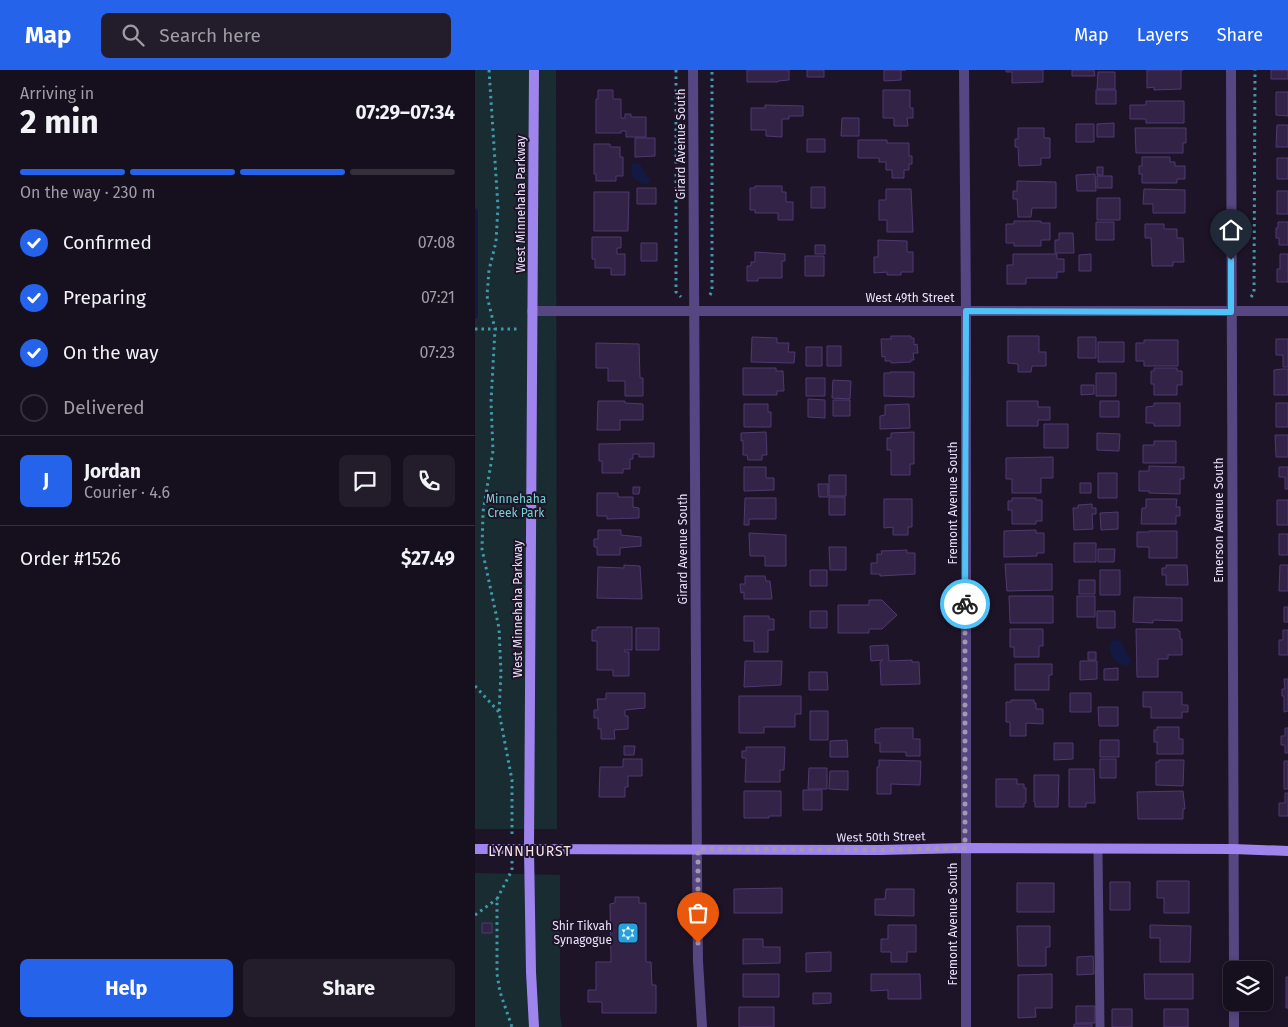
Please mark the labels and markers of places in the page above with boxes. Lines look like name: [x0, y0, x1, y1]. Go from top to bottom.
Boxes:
pin: [1210, 209, 1252, 260]
pin: [677, 892, 719, 943]
place label: Shir Tikvah Synagogue: [552, 919, 612, 947]
synagogue icon: Shir Tikvah Synagogue: [616, 921, 640, 945]

